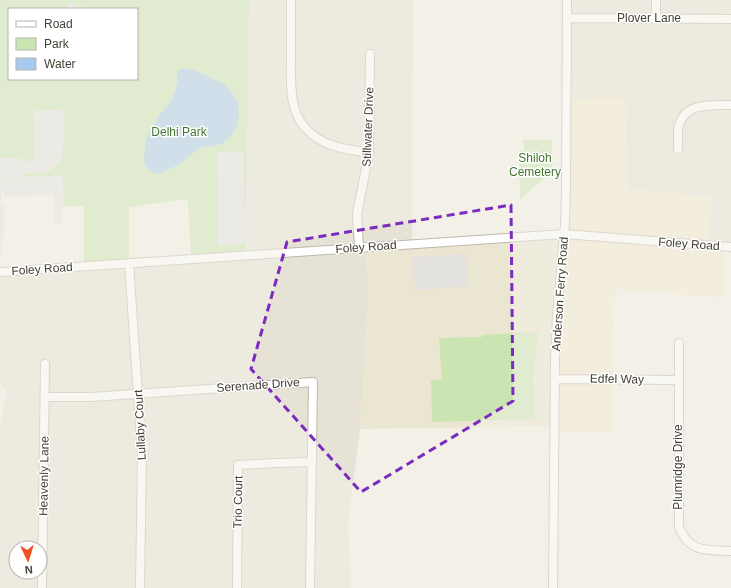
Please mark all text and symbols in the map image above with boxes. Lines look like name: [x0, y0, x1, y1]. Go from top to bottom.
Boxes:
legend: [8, 8, 138, 80]
street label: Plover Lane: [617, 11, 681, 25]
text: Road: [44, 17, 73, 31]
text: Park: [44, 37, 70, 51]
text: Water: [44, 57, 76, 71]
street label: Stillwater Drive: [360, 86, 376, 167]
park label: Delhi Park: [151, 125, 208, 139]
park label: Shiloh Cemetery: [509, 151, 561, 179]
street label: Foley Road: [658, 235, 720, 253]
street label: Anderson Ferry Road: [549, 236, 571, 352]
street label: Foley Road: [335, 238, 397, 256]
street label: Foley Road: [11, 260, 73, 278]
street label: Edfel Way: [590, 372, 644, 386]
street label: Serenade Drive: [216, 375, 300, 395]
street label: Lullaby Court: [131, 389, 149, 461]
street label: Plumridge Drive: [671, 424, 685, 510]
street label: Heavenly Lane: [36, 436, 52, 516]
street label: Trio Court: [231, 475, 245, 529]
north arrow: [8, 540, 48, 580]
text: N: [24, 564, 33, 576]

